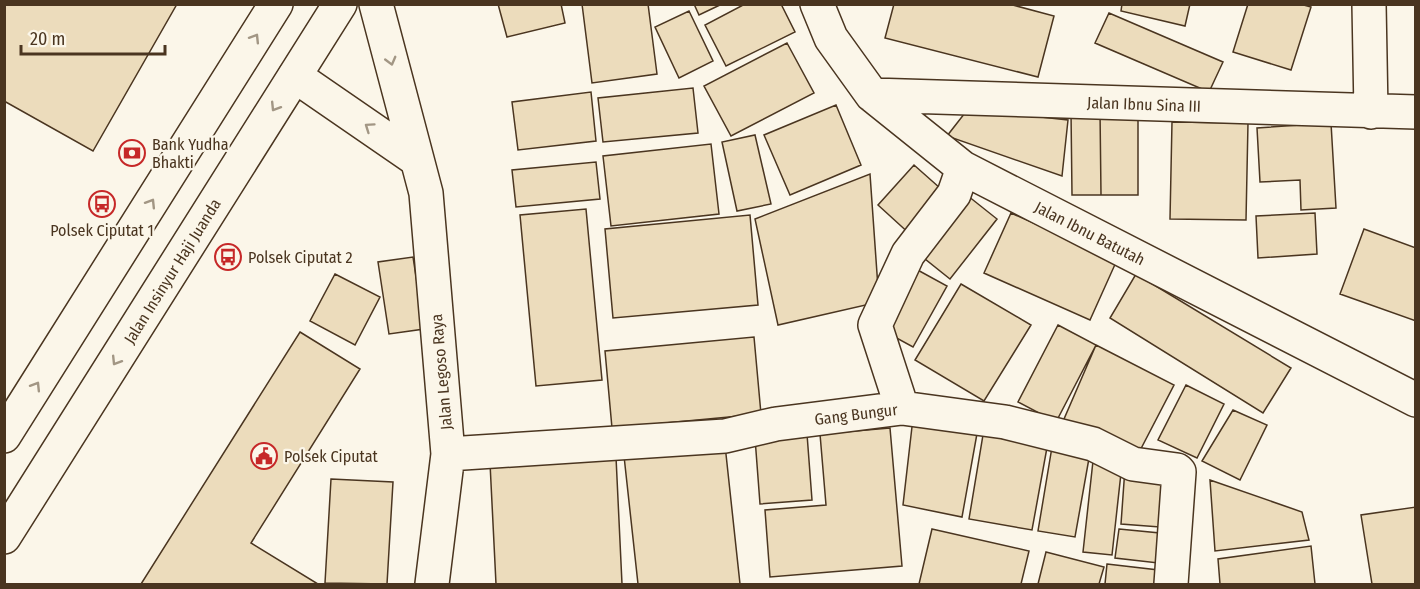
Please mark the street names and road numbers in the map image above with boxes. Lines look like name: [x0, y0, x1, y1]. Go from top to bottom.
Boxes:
street label: Jalan Ibnu Sina III: [1087, 93, 1201, 116]
street label: Jalan Insinyur Haji Juanda: [120, 195, 225, 347]
street label: Jalan Ibnu Batutah: [1032, 197, 1148, 269]
street label: Jalan Legoso Raya: [427, 313, 456, 431]
street label: Gang Bungur: [813, 400, 899, 429]

